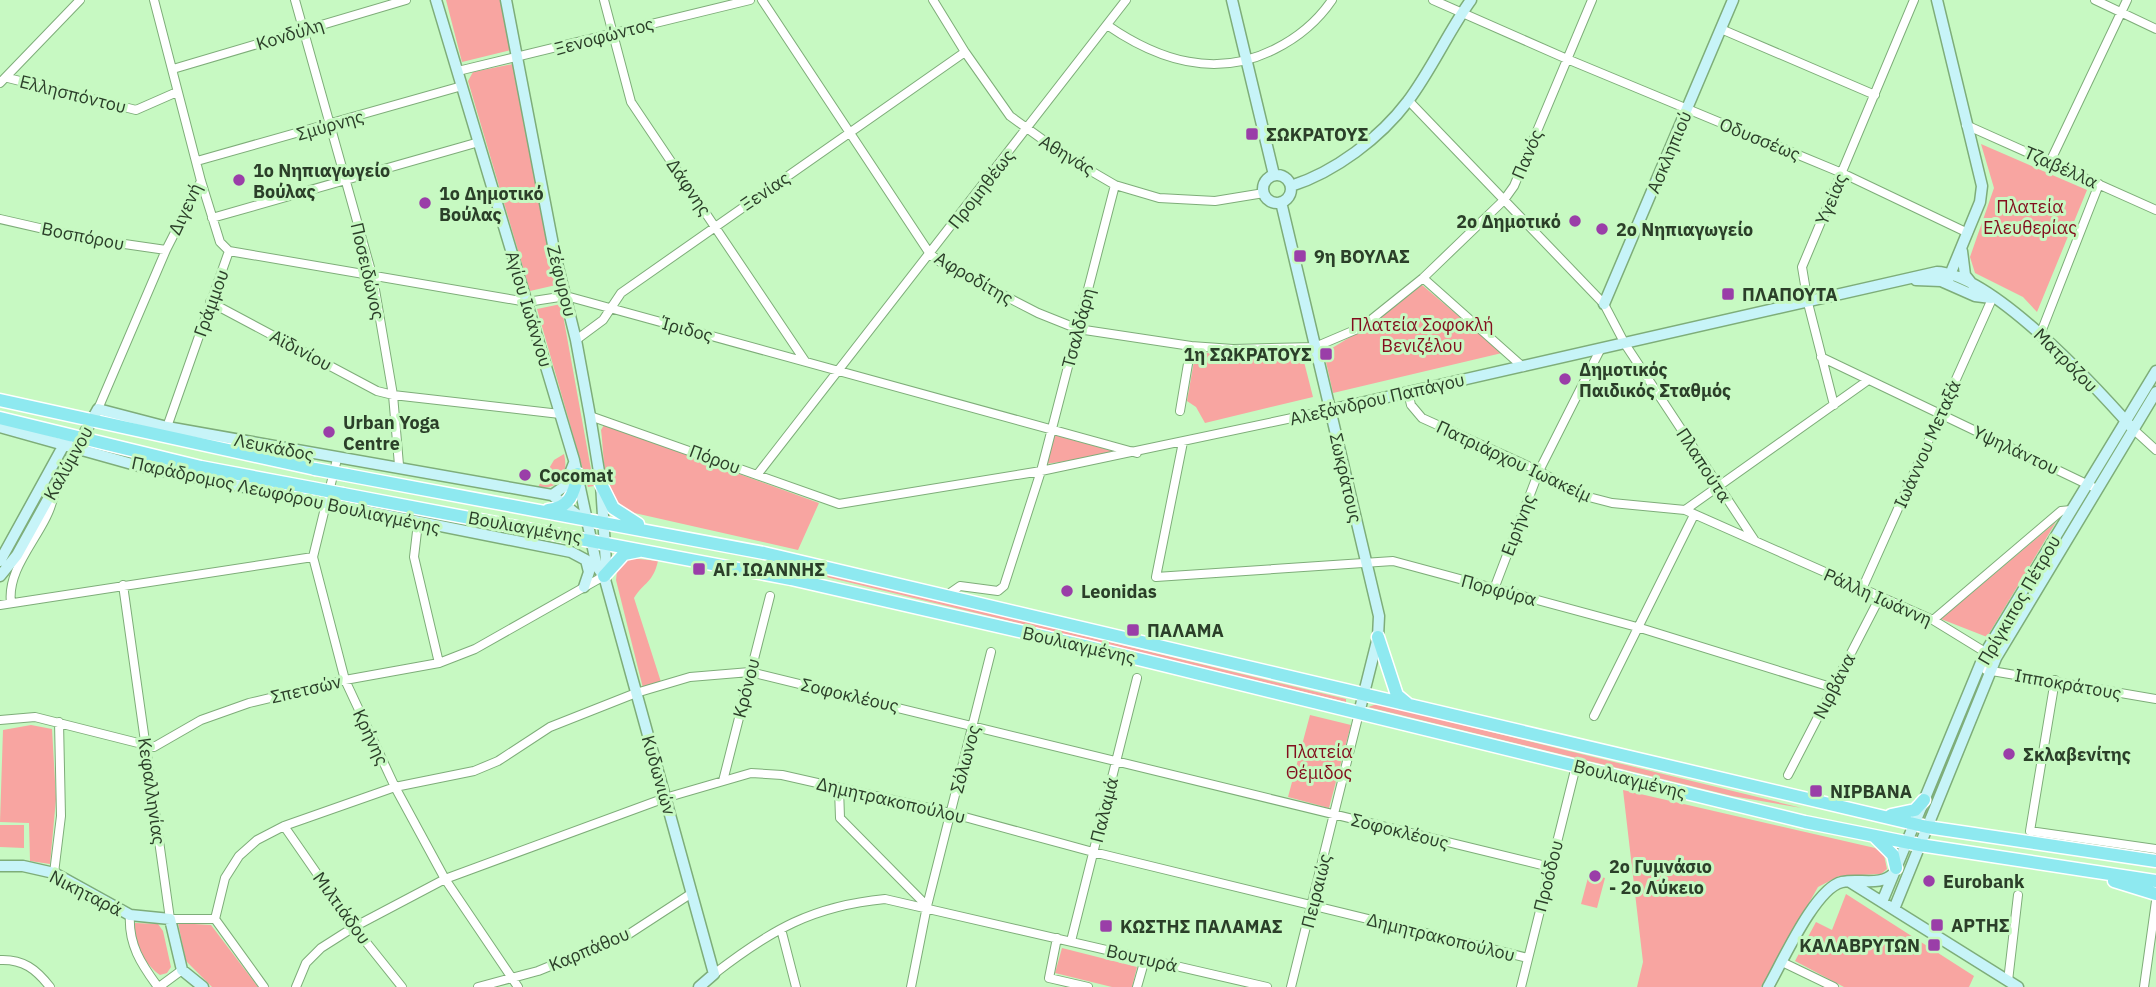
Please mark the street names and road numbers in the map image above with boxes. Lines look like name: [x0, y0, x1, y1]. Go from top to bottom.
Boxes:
street label: Ξενοφώντος: [552, 12, 656, 60]
street label: Κονδύλη: [253, 13, 327, 55]
street label: Ελλησπόντου: [17, 70, 129, 118]
street label: Σμύρνης: [294, 104, 367, 146]
street label: Ασκληπιού: [1641, 107, 1697, 197]
street label: Οδυσσέως: [1716, 112, 1804, 166]
street label: Πανός: [1506, 125, 1548, 182]
street label: Αθηνάς: [1035, 130, 1099, 181]
street label: Τζαβέλλα: [2021, 141, 2101, 193]
street label: Προμηθέως: [943, 144, 1019, 233]
street label: Δάφνης: [662, 154, 717, 220]
street label: Ξενίας: [736, 166, 794, 216]
street label: Υγείας: [1810, 169, 1852, 228]
street label: Διγενή: [163, 179, 207, 239]
street label: Βοσπόρου: [40, 217, 126, 255]
street label: Ποσειδώνος: [346, 220, 390, 322]
street label: Ζέφυρου: [542, 243, 582, 319]
street label: Αφροδίτης: [931, 246, 1018, 310]
street label: Αγίου Ιωάννου: [500, 248, 558, 370]
street label: Γράμμου: [188, 266, 234, 340]
street label: Τσαλδάρη: [1056, 285, 1100, 371]
street label: Ίριδος: [658, 311, 716, 347]
street label: Ματρόζου: [2029, 323, 2103, 397]
street label: Αϊδινίου: [266, 324, 336, 376]
street label: Αλεξάνδρου Παπάγου: [1287, 368, 1467, 430]
street label: Ιωάννου Μεταξά: [1888, 376, 1966, 512]
street label: Πατριάρχου Ιωακείμ: [1433, 415, 1595, 507]
street label: Υψηλάντου: [1969, 420, 2063, 480]
street label: Καλύμνου: [38, 422, 98, 504]
street label: Πλαπούτα: [1671, 423, 1737, 507]
street label: Λευκάδος: [232, 428, 316, 466]
street label: Σωκράτους: [1325, 431, 1368, 525]
street label: Πόρου: [686, 439, 744, 479]
street label: Παράδρομος Λεωφόρου Βουλιαγμένης: [129, 451, 443, 539]
street label: Ειρήνης: [1496, 491, 1540, 559]
street label: Βουλιαγμένης: [466, 506, 584, 548]
street label: Πρίγκιπος Πέτρου: [1973, 531, 2065, 669]
street label: Ράλλη Ιωάννη: [1820, 563, 1936, 631]
street label: Πορφύρα: [1459, 569, 1539, 611]
street label: Βουλιαγμένης: [1020, 621, 1138, 669]
street label: Νιρβάνα: [1808, 649, 1860, 723]
street label: Κρόνου: [728, 656, 764, 720]
street label: Ιπποκράτους: [2013, 663, 2123, 705]
street label: Σπετσών: [269, 670, 343, 708]
street label: Σοφοκλέους: [799, 673, 901, 717]
street label: Κρήνης: [348, 705, 394, 769]
street label: Σόλωνος: [945, 722, 985, 796]
street label: Κυδωνιών: [637, 733, 681, 817]
street label: Κεφαλληνίας: [133, 736, 171, 846]
street label: Βουλιαγμένης: [1571, 754, 1689, 804]
street label: Δημητρακοπούλου: [814, 772, 968, 828]
street label: Παλαμά: [1085, 775, 1123, 845]
street label: Σοφοκλέους: [1349, 808, 1451, 854]
street label: Προόδου: [1528, 838, 1568, 914]
street label: Πειραιώς: [1296, 851, 1336, 931]
street label: Νικηταρά: [46, 865, 126, 921]
street label: Μιλτιάδου: [308, 867, 376, 949]
street label: Δημητρακοπούλου: [1364, 907, 1518, 967]
street label: Καρπάθου: [545, 922, 633, 976]
street label: Βουτυρά: [1104, 939, 1180, 977]

